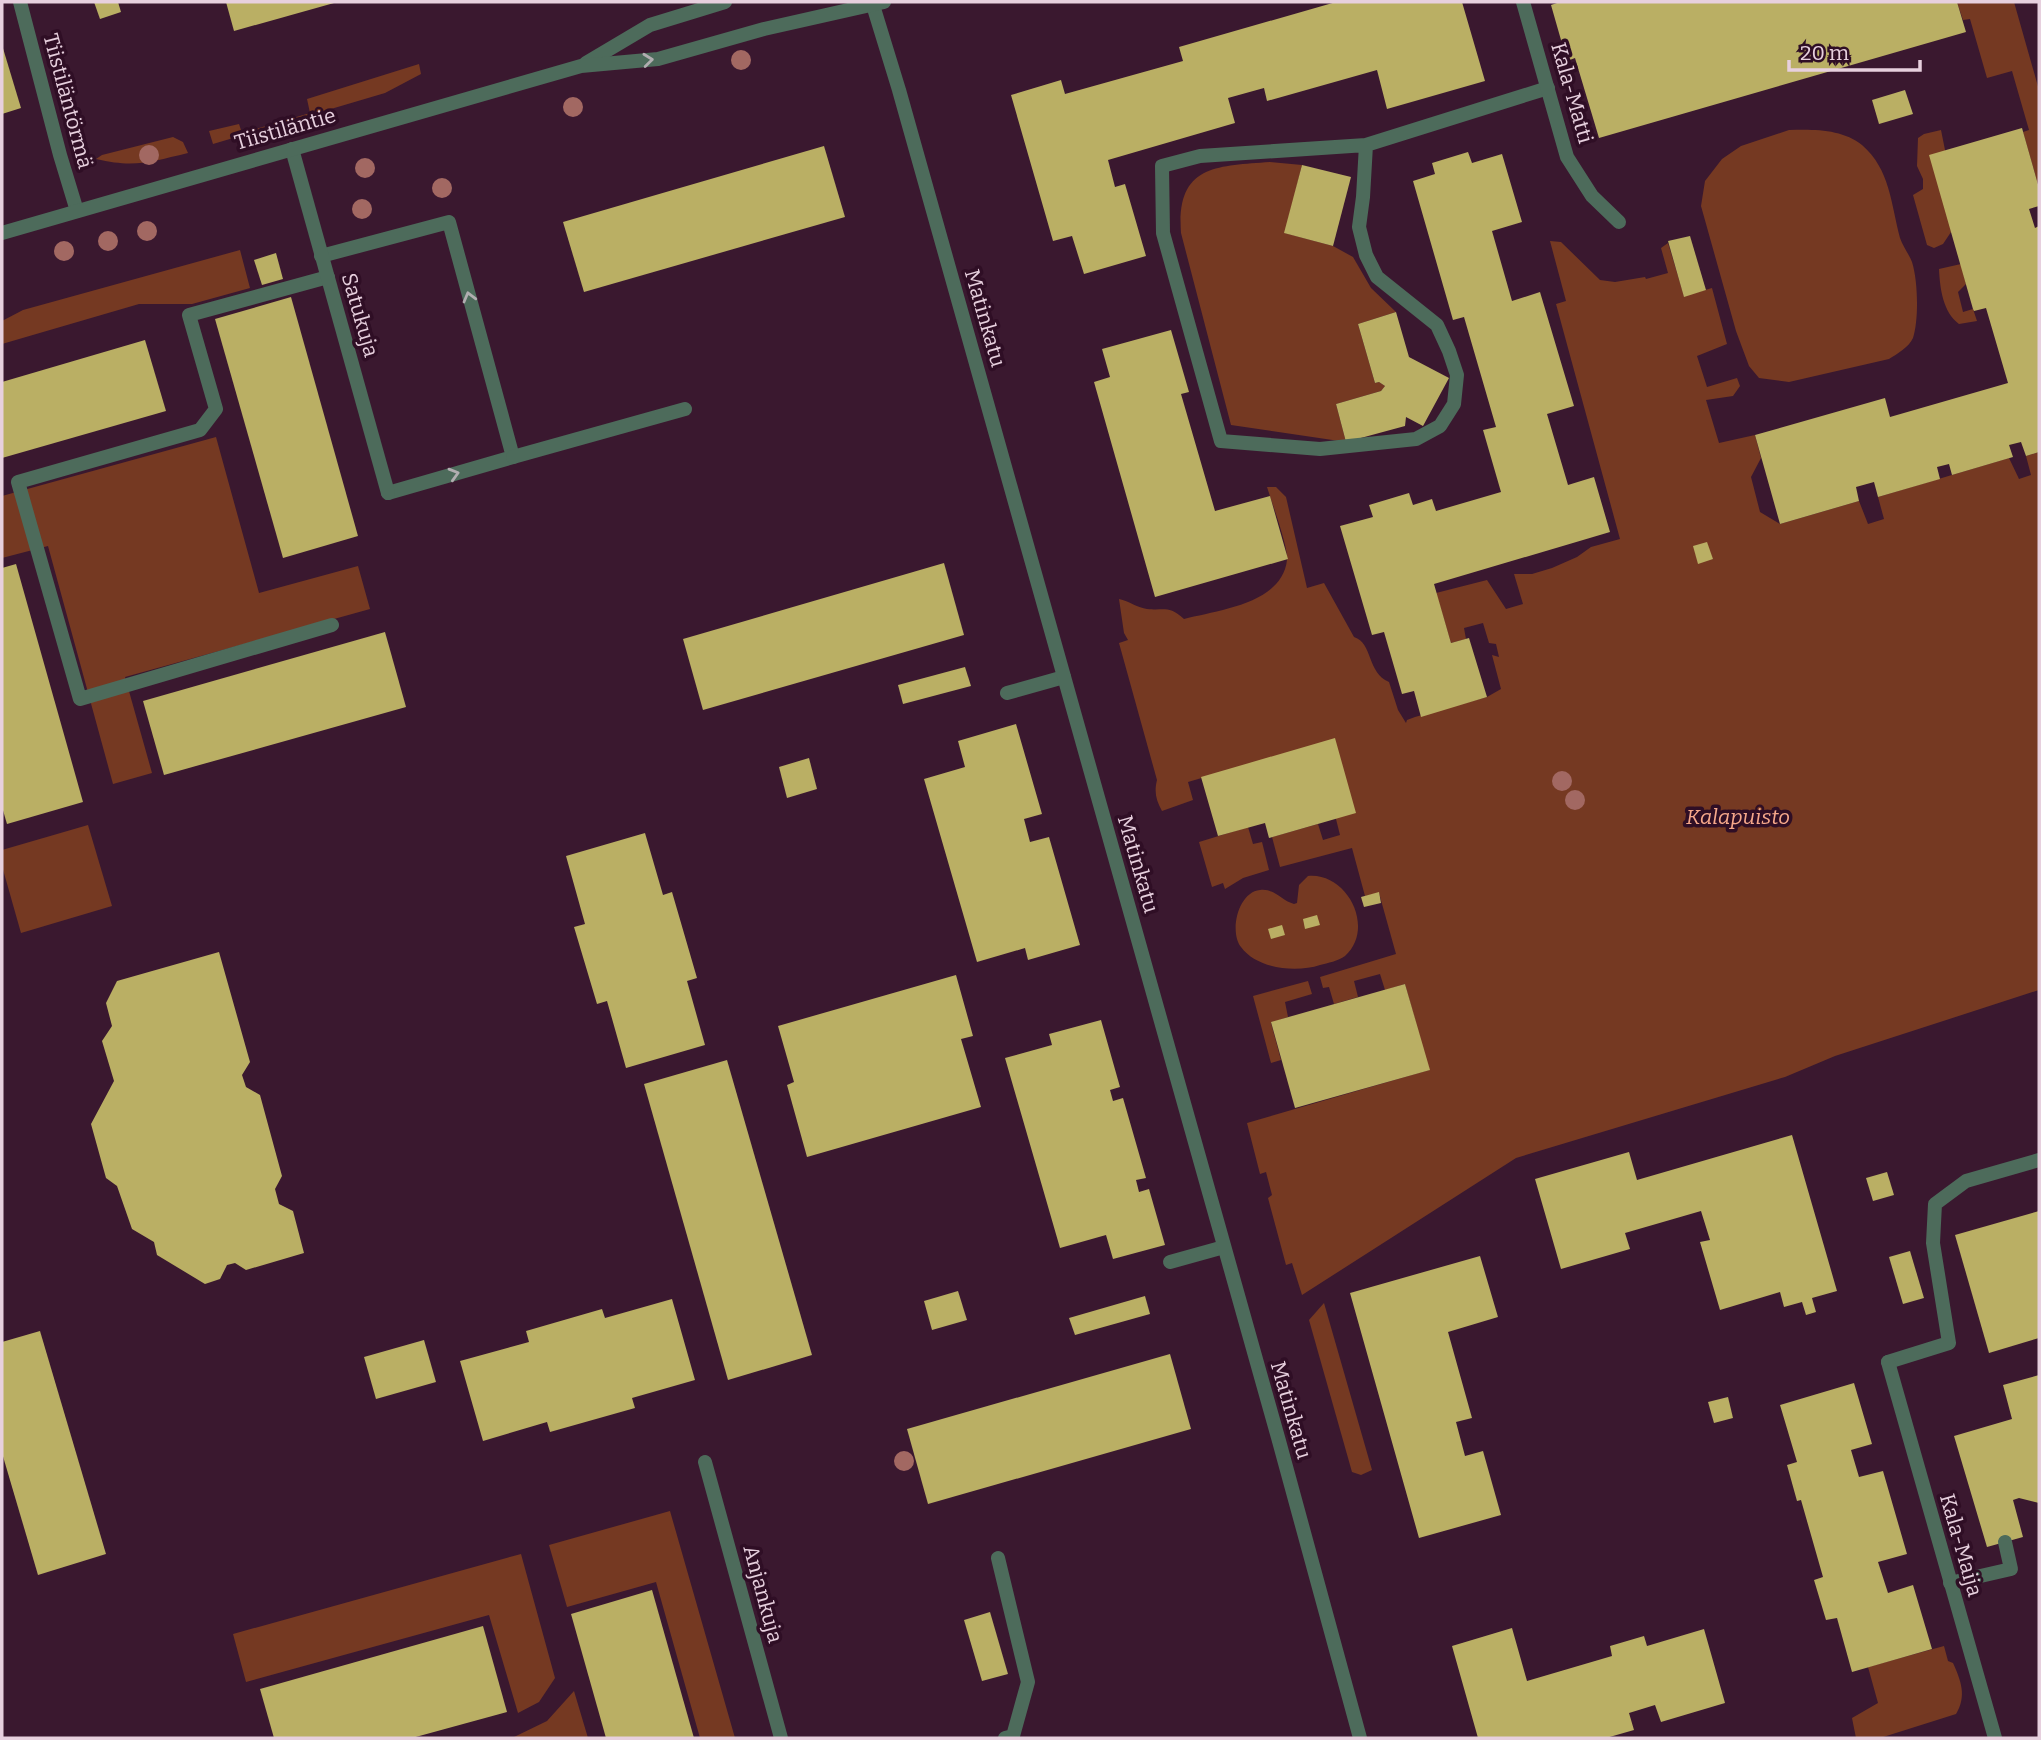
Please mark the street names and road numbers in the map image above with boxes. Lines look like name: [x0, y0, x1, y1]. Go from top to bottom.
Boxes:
street label: Tiistiläntörmä: [37, 31, 99, 172]
street label: Kala-Matti: [1545, 40, 1599, 146]
street label: Tiistiläntie: [231, 102, 339, 156]
street label: Matinkatu: [959, 266, 1011, 370]
street label: Satukuja: [336, 270, 384, 360]
street label: Matinkatu: [1112, 812, 1164, 916]
street label: Matinkatu: [1265, 1358, 1317, 1462]
street label: Kala-Maija: [1934, 1491, 1988, 1600]
street label: Anjankuja: [737, 1542, 789, 1646]

